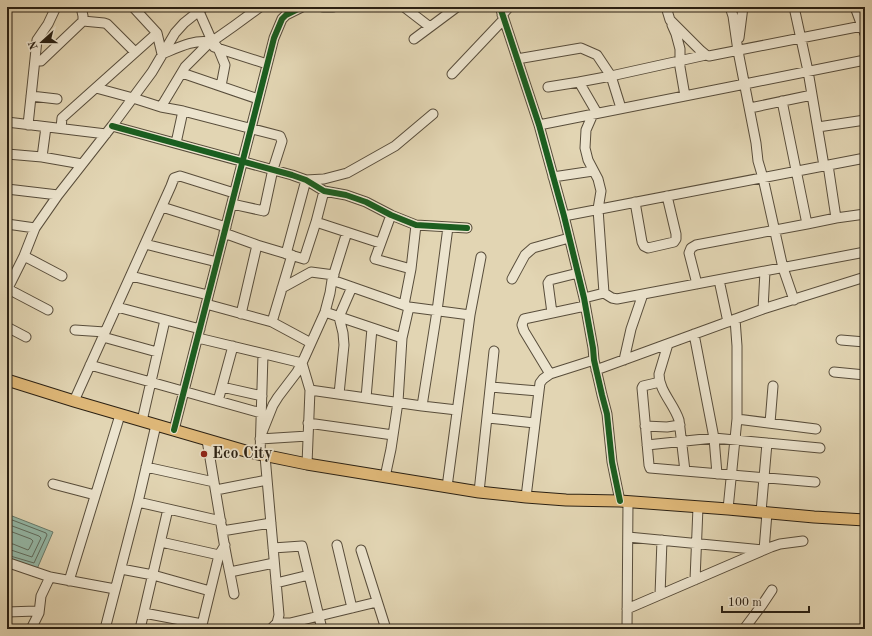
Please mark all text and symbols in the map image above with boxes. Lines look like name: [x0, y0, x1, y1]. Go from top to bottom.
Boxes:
north arrow: [22, 22, 62, 62]
text: N: [27, 39, 41, 51]
place label: Eco City: [212, 446, 273, 462]
marker: Eco City: [199, 449, 209, 459]
scale bar: [722, 588, 809, 614]
text: 100 m: [728, 597, 762, 609]

